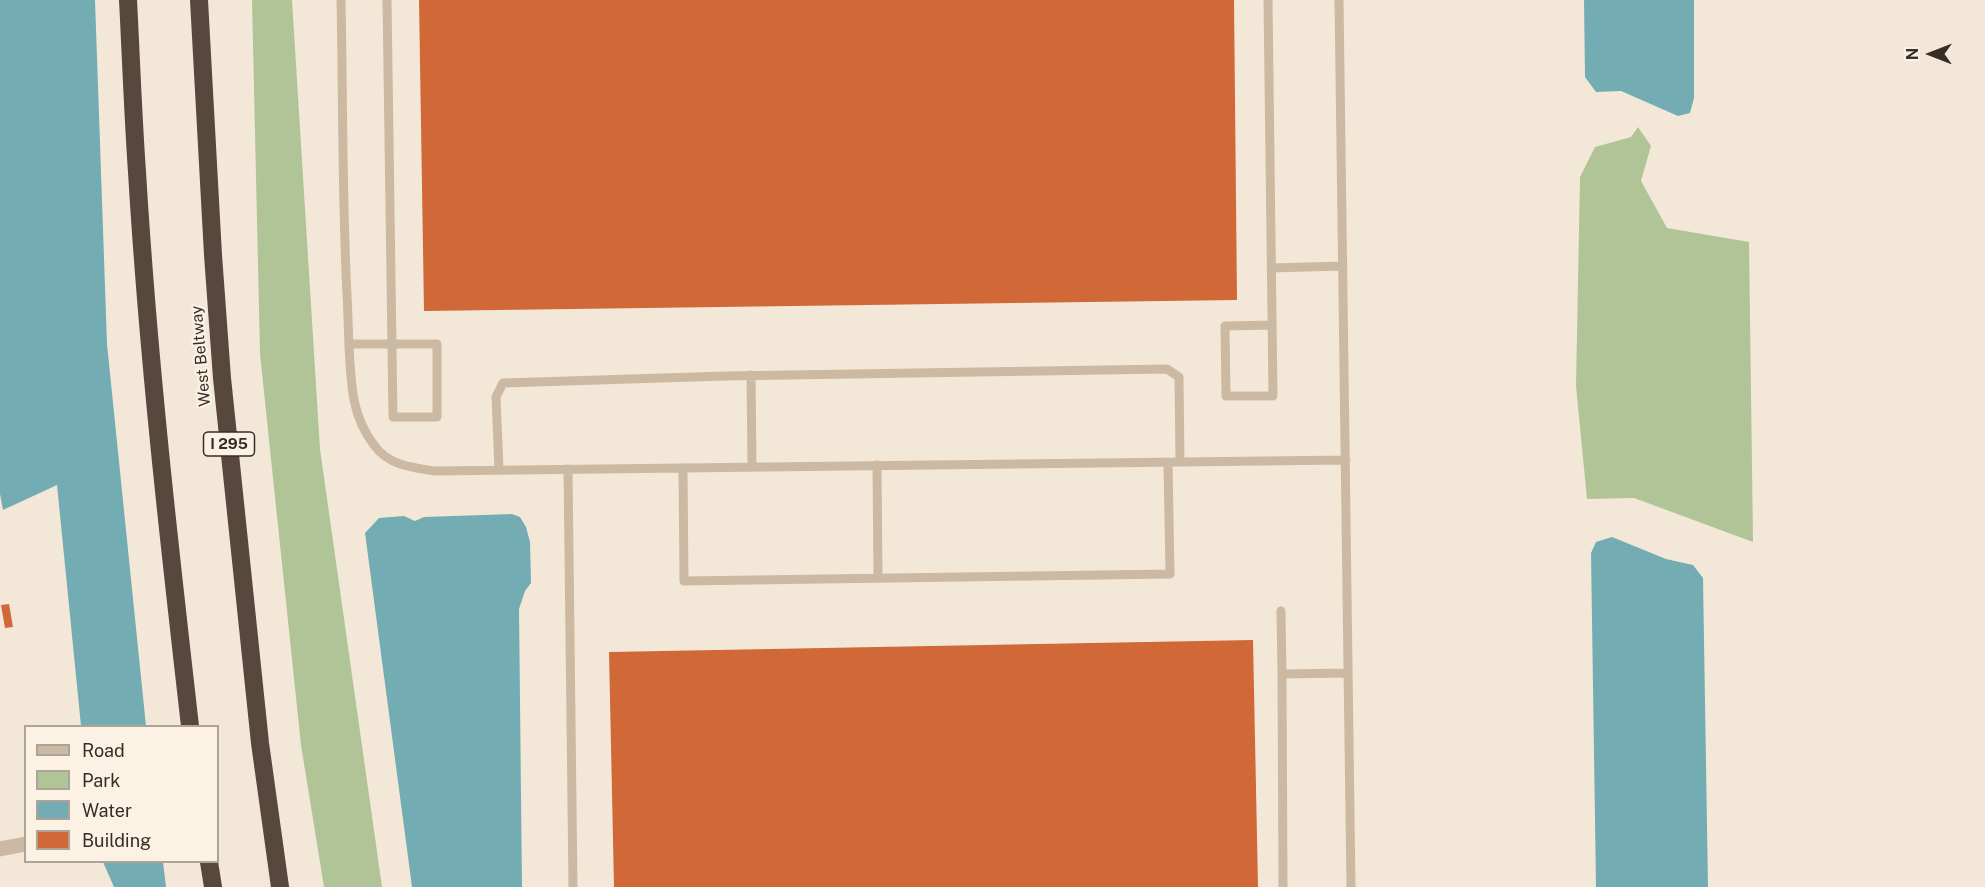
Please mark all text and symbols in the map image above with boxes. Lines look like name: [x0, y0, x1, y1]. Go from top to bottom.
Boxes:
north arrow: [1901, 24, 1961, 84]
text: N: [1903, 48, 1922, 60]
street label: West Beltway: [187, 305, 215, 407]
road number: I 295: [204, 432, 254, 456]
legend: [24, 725, 219, 863]
text: Road: [82, 740, 125, 761]
text: Park: [82, 770, 120, 791]
text: Water: [82, 800, 132, 821]
text: Building: [82, 830, 151, 851]

